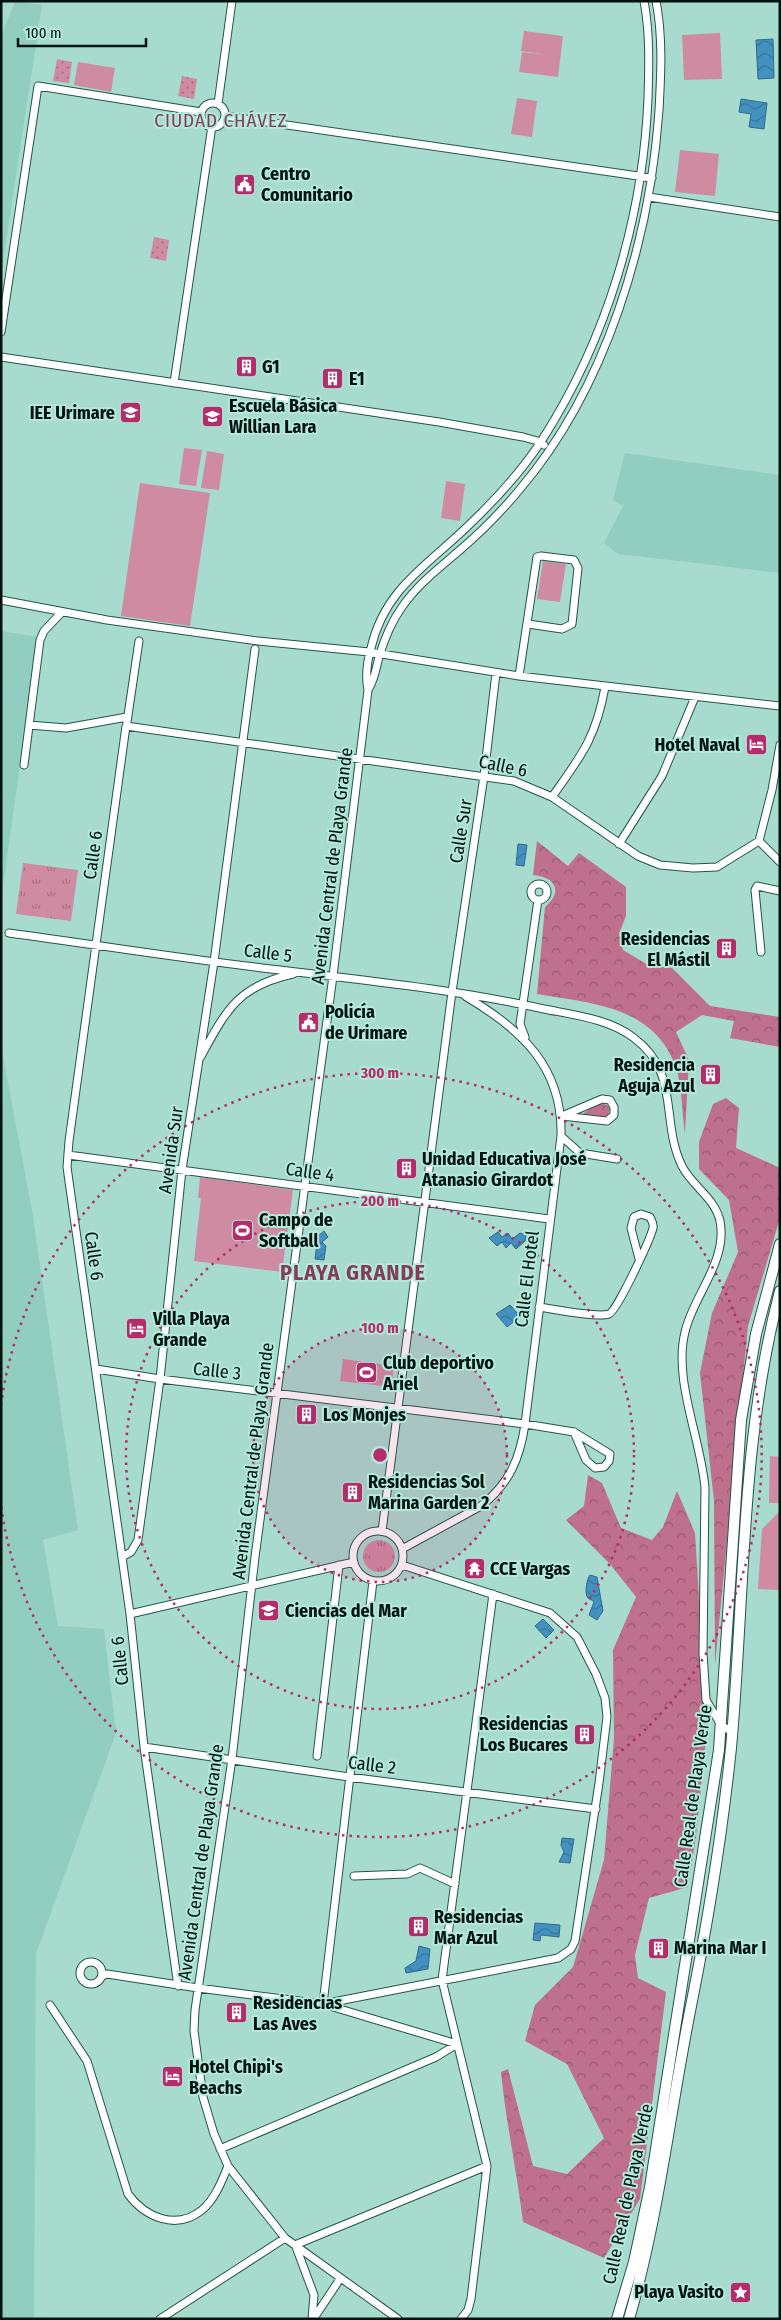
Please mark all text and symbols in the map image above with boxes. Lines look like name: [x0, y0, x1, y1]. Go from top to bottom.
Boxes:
scale bar: [18, 15, 145, 47]
text: 100 m: [25, 24, 62, 42]
district label: CIUDAD CHÁVEZ: [154, 109, 288, 132]
place label: Centro Comunitario: [261, 163, 353, 206]
public building icon: Centro Comunitario: [233, 172, 257, 196]
building icon: G1: [234, 355, 258, 379]
place label: G1: [262, 356, 280, 378]
building icon: E1: [321, 367, 345, 391]
place label: E1: [349, 368, 365, 390]
place label: Escuela Básica Willian Lara: [229, 395, 337, 438]
school or university icon: IEE Urimare: [119, 401, 143, 425]
place label: IEE Urimare: [30, 402, 115, 424]
school or university icon: Escuela Básica Willian Lara: [201, 404, 225, 428]
hotel icon: Hotel Naval: [744, 733, 768, 757]
place label: Hotel Naval: [655, 734, 740, 756]
street label: Avenida Central de Playa Grande: [307, 746, 357, 986]
street label: Calle 6: [477, 750, 529, 782]
street label: Calle Sur: [445, 797, 477, 865]
street label: Calle 6: [79, 829, 107, 881]
place label: Residencias El Mástil: [621, 928, 710, 971]
building icon: Residencias El Mástil: [714, 937, 738, 961]
street label: Calle 5: [243, 939, 293, 967]
place label: Policía de Urimare: [325, 1001, 407, 1044]
public building icon: Policía de Urimare: [297, 1010, 321, 1034]
place label: Residencia Aguja Azul: [614, 1054, 695, 1097]
building icon: Residencia Aguja Azul: [699, 1063, 723, 1087]
text: 300 m: [360, 1064, 399, 1082]
street label: Avenida Sur: [154, 1104, 188, 1195]
place label: Unidad Educativa José Atanasio Girardot: [421, 1148, 587, 1191]
building icon: Unidad Educativa José Atanasio Girardot: [394, 1157, 418, 1181]
street label: Calle 4: [284, 1158, 336, 1186]
text: 200 m: [360, 1192, 399, 1210]
place label: Campo de Softball: [259, 1209, 333, 1252]
sports icon: Campo de Softball: [231, 1218, 255, 1242]
street label: Calle El Hotel: [510, 1229, 544, 1329]
street label: Calle 6: [80, 1230, 108, 1282]
district label: PLAYA GRANDE: [280, 1259, 426, 1286]
place label: Villa Playa Grande: [152, 1308, 230, 1351]
hotel icon: Villa Playa Grande: [125, 1317, 149, 1341]
text: 100 m: [361, 1319, 399, 1337]
street label: Avenida Central de Playa Grande: [228, 1341, 278, 1581]
place label: Club deportivo Ariel: [382, 1352, 494, 1395]
street label: Calle 3: [192, 1358, 242, 1384]
sports icon: Club deportivo Ariel: [355, 1361, 379, 1385]
building icon: Los Monjes: [295, 1403, 319, 1427]
place label: Los Monjes: [323, 1404, 406, 1426]
centre of rings: [371, 1446, 389, 1464]
place label: Residencias Sol Marina Garden 2: [368, 1471, 489, 1514]
building icon: Residencias Sol Marina Garden 2: [340, 1480, 364, 1504]
temple icon: CCE Vargas: [462, 1557, 486, 1581]
place label: CCE Vargas: [490, 1558, 570, 1580]
school or university icon: Ciencias del Mar: [257, 1599, 281, 1623]
place label: Ciencias del Mar: [285, 1600, 407, 1622]
street label: Calle 6: [106, 1635, 134, 1687]
street label: Calle Real de Playa Verde: [669, 1703, 717, 1889]
place label: Residencias Los Bucares: [479, 1713, 568, 1756]
building icon: Residencias Los Bucares: [572, 1722, 596, 1746]
street label: Avenida Central de Playa Grande: [174, 1742, 228, 1982]
street label: Calle 2: [347, 1751, 397, 1779]
place label: Residencias Mar Azul: [434, 1906, 523, 1949]
building icon: Residencias Mar Azul: [406, 1915, 430, 1939]
building icon: Marina Mar I: [646, 1936, 670, 1960]
place label: Marina Mar I: [674, 1937, 766, 1959]
place label: Residencias Las Aves: [253, 1992, 342, 2035]
building icon: Residencias Las Aves: [225, 2001, 249, 2025]
place label: Hotel Chipi's Beachs: [189, 2056, 283, 2099]
hotel icon: Hotel Chipi's Beachs: [161, 2065, 185, 2089]
street label: Calle Real de Playa Verde: [598, 2102, 658, 2286]
place icon: Playa Vasito: [728, 2280, 752, 2304]
place label: Playa Vasito: [634, 2281, 724, 2303]

